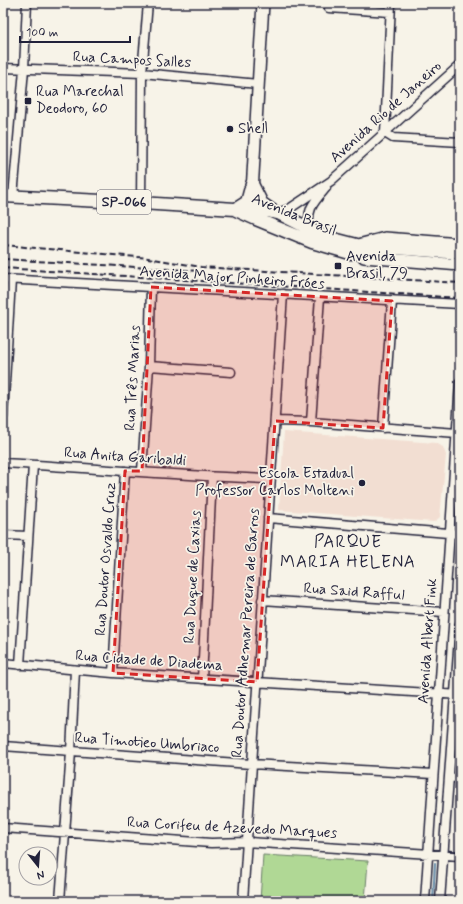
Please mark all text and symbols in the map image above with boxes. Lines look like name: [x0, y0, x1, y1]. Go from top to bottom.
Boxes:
scale bar: [20, 18, 130, 44]
text: 100 m: [26, 25, 58, 41]
street label: Rua Campos Salles: [72, 47, 192, 73]
street label: Avenida Rio de Janeiro: [326, 57, 446, 167]
place label: Rua Marechal Deodoro, 60: [36, 82, 124, 119]
marker: Rua Marechal Deodoro, 60: [23, 96, 33, 106]
place label: Shell: [238, 119, 268, 139]
marker: Shell: [225, 124, 235, 134]
street label: Avenida Brasil: [249, 189, 339, 241]
road number: SP-066: [97, 190, 151, 214]
place label: Avenida Brasil, 79: [346, 247, 408, 284]
marker: Avenida Brasil, 79: [333, 261, 343, 271]
street label: Avenida Major Pinheiro Fróes: [139, 262, 326, 294]
street label: Rua Três Marias: [120, 324, 146, 431]
street label: Rua Anita Garibaldi: [63, 443, 187, 471]
place label: Escola Estadual Professor Carlos Molteni: [195, 464, 354, 501]
marker: Escola Estadual Professor Carlos Molteni: [357, 478, 367, 488]
street label: Rua Doutor Osvaldo Cruz: [91, 482, 121, 636]
street label: Rua Doutor Adhemar Pereira de Barros: [227, 507, 265, 758]
street label: Rua Duque de Caxias: [180, 509, 206, 644]
district label: PARQUE MARIA HELENA: [280, 531, 416, 573]
street label: Avenida Albert Fink: [414, 577, 442, 704]
street label: Rua Said Rafful: [303, 578, 405, 606]
street label: Rua Cidade de Diadema: [75, 646, 224, 676]
street label: Rua Timotieo Umbriaco: [74, 728, 220, 758]
street label: Rua Corifeu de Azevedo Marques: [127, 813, 338, 844]
north arrow: [18, 846, 58, 886]
text: N: [35, 867, 46, 882]

